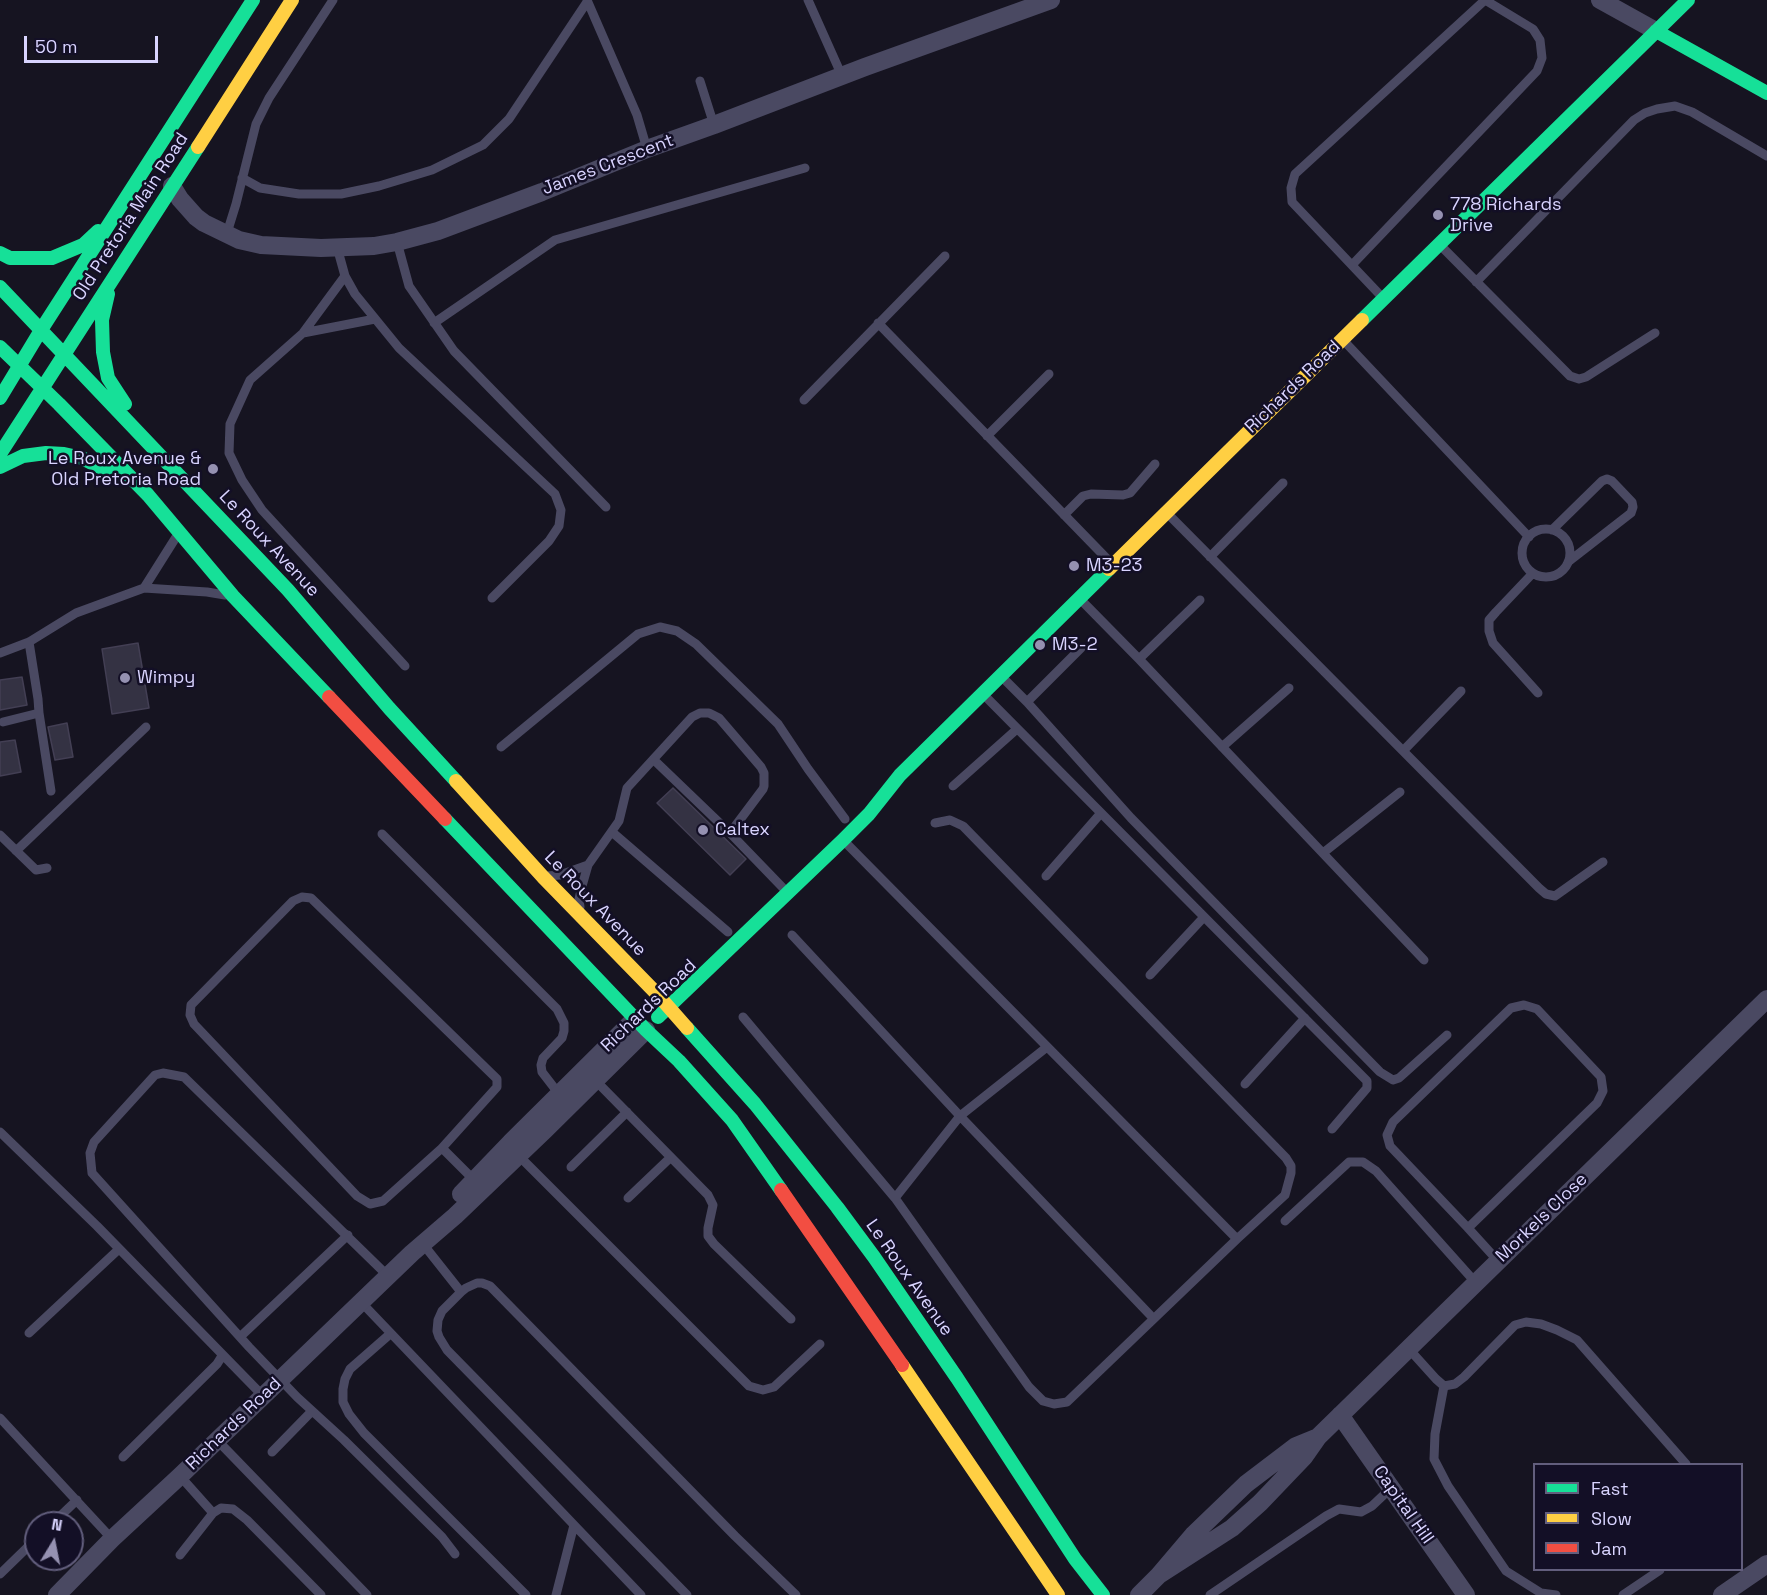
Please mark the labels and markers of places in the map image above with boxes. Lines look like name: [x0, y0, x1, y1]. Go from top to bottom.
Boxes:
place label: 778 Richards Drive: [1450, 194, 1562, 236]
marker: 778 Richards Drive: [1431, 208, 1445, 222]
place label: Le Roux Avenue & Old Pretoria Road: [48, 448, 201, 490]
marker: Le Roux Avenue & Old Pretoria Road: [206, 462, 220, 476]
place label: M3-23: [1086, 555, 1142, 577]
marker: M3-23: [1067, 559, 1081, 573]
place label: M3-2: [1052, 634, 1097, 656]
marker: M3-2: [1033, 638, 1047, 652]
place label: Wimpy: [137, 667, 195, 689]
marker: Wimpy: [118, 671, 132, 685]
place label: Caltex: [715, 819, 770, 841]
marker: Caltex: [696, 823, 710, 837]

